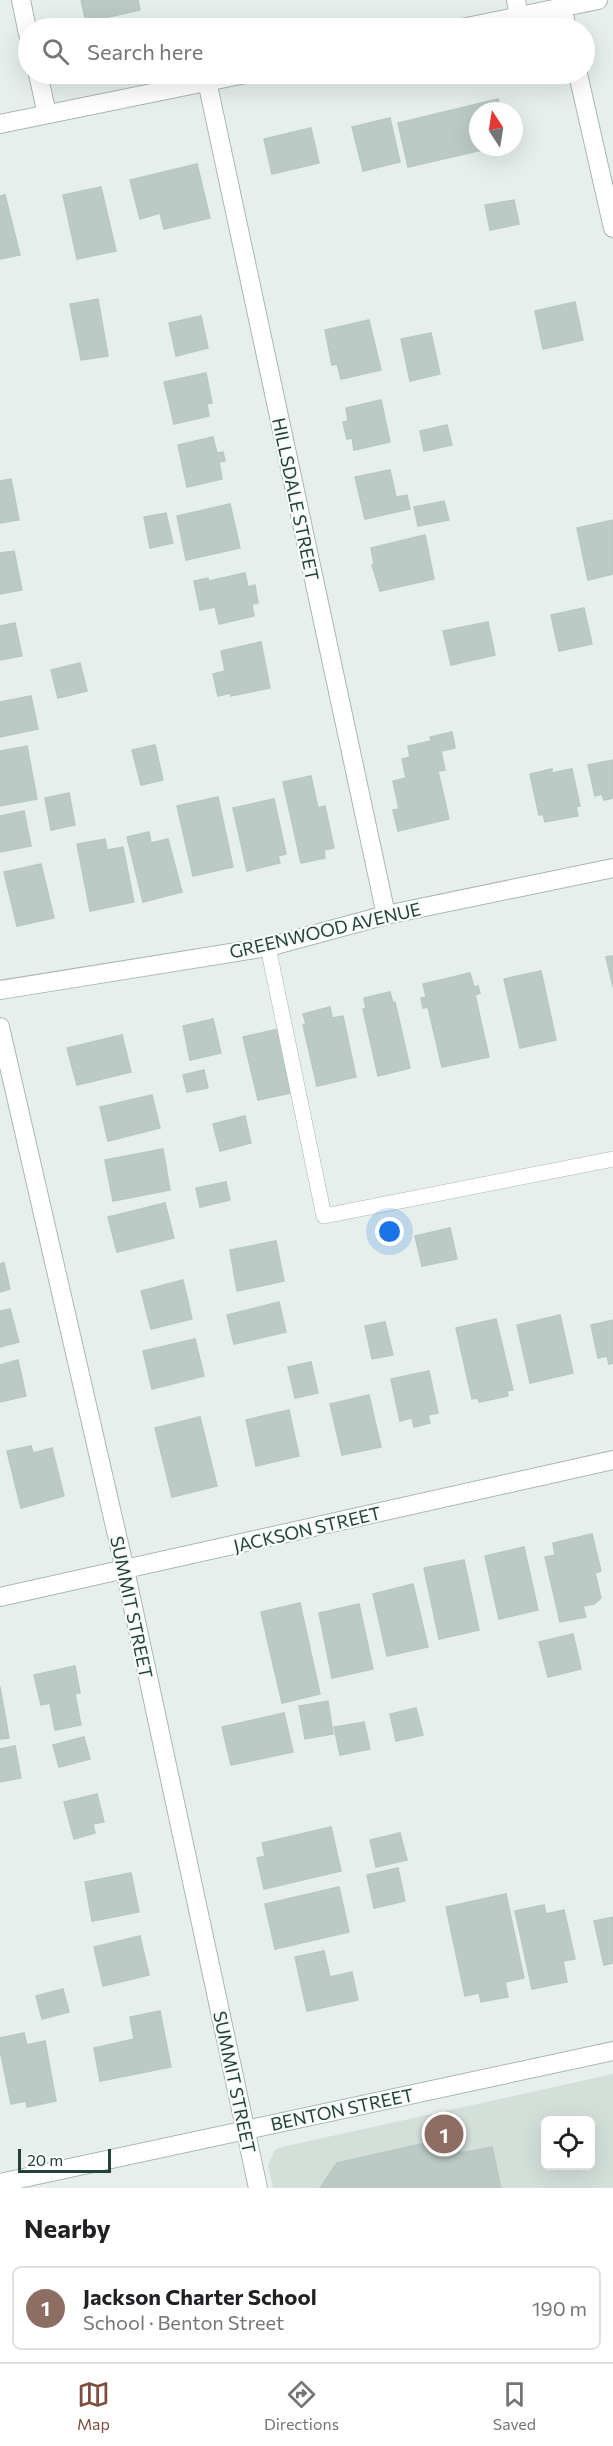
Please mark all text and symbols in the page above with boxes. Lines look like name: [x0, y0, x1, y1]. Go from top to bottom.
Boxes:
search box: [18, 18, 595, 84]
icon: search: [39, 35, 72, 68]
text: Search here: [87, 38, 203, 65]
north arrow: [469, 102, 523, 156]
street label: HILLSDALE STREET: [268, 415, 324, 583]
street label: GREENWOOD AVENUE: [227, 897, 423, 963]
your location: [375, 1217, 404, 1246]
street label: JACKSON STREET: [231, 1501, 383, 1557]
street label: SUMMIT STREET: [106, 1534, 158, 1680]
street label: SUMMIT STREET: [209, 2009, 261, 2155]
street label: BENTON STREET: [269, 2083, 415, 2135]
pin: 1: [424, 2112, 464, 2156]
map controls: [541, 2116, 595, 2170]
button: locate: [541, 2116, 595, 2170]
scale bar: [18, 2146, 111, 2174]
text: 20 m: [27, 2150, 63, 2169]
text: Nearby: [24, 2212, 111, 2243]
text: Jackson Charter School: [83, 2283, 317, 2310]
text: 1: [41, 2296, 50, 2320]
text: 190 m: [532, 2296, 587, 2320]
text: School · Benton Street: [83, 2310, 284, 2334]
tab: Map: [77, 2378, 110, 2433]
tab: Directions: [264, 2378, 339, 2433]
tab: Saved: [493, 2378, 536, 2433]

